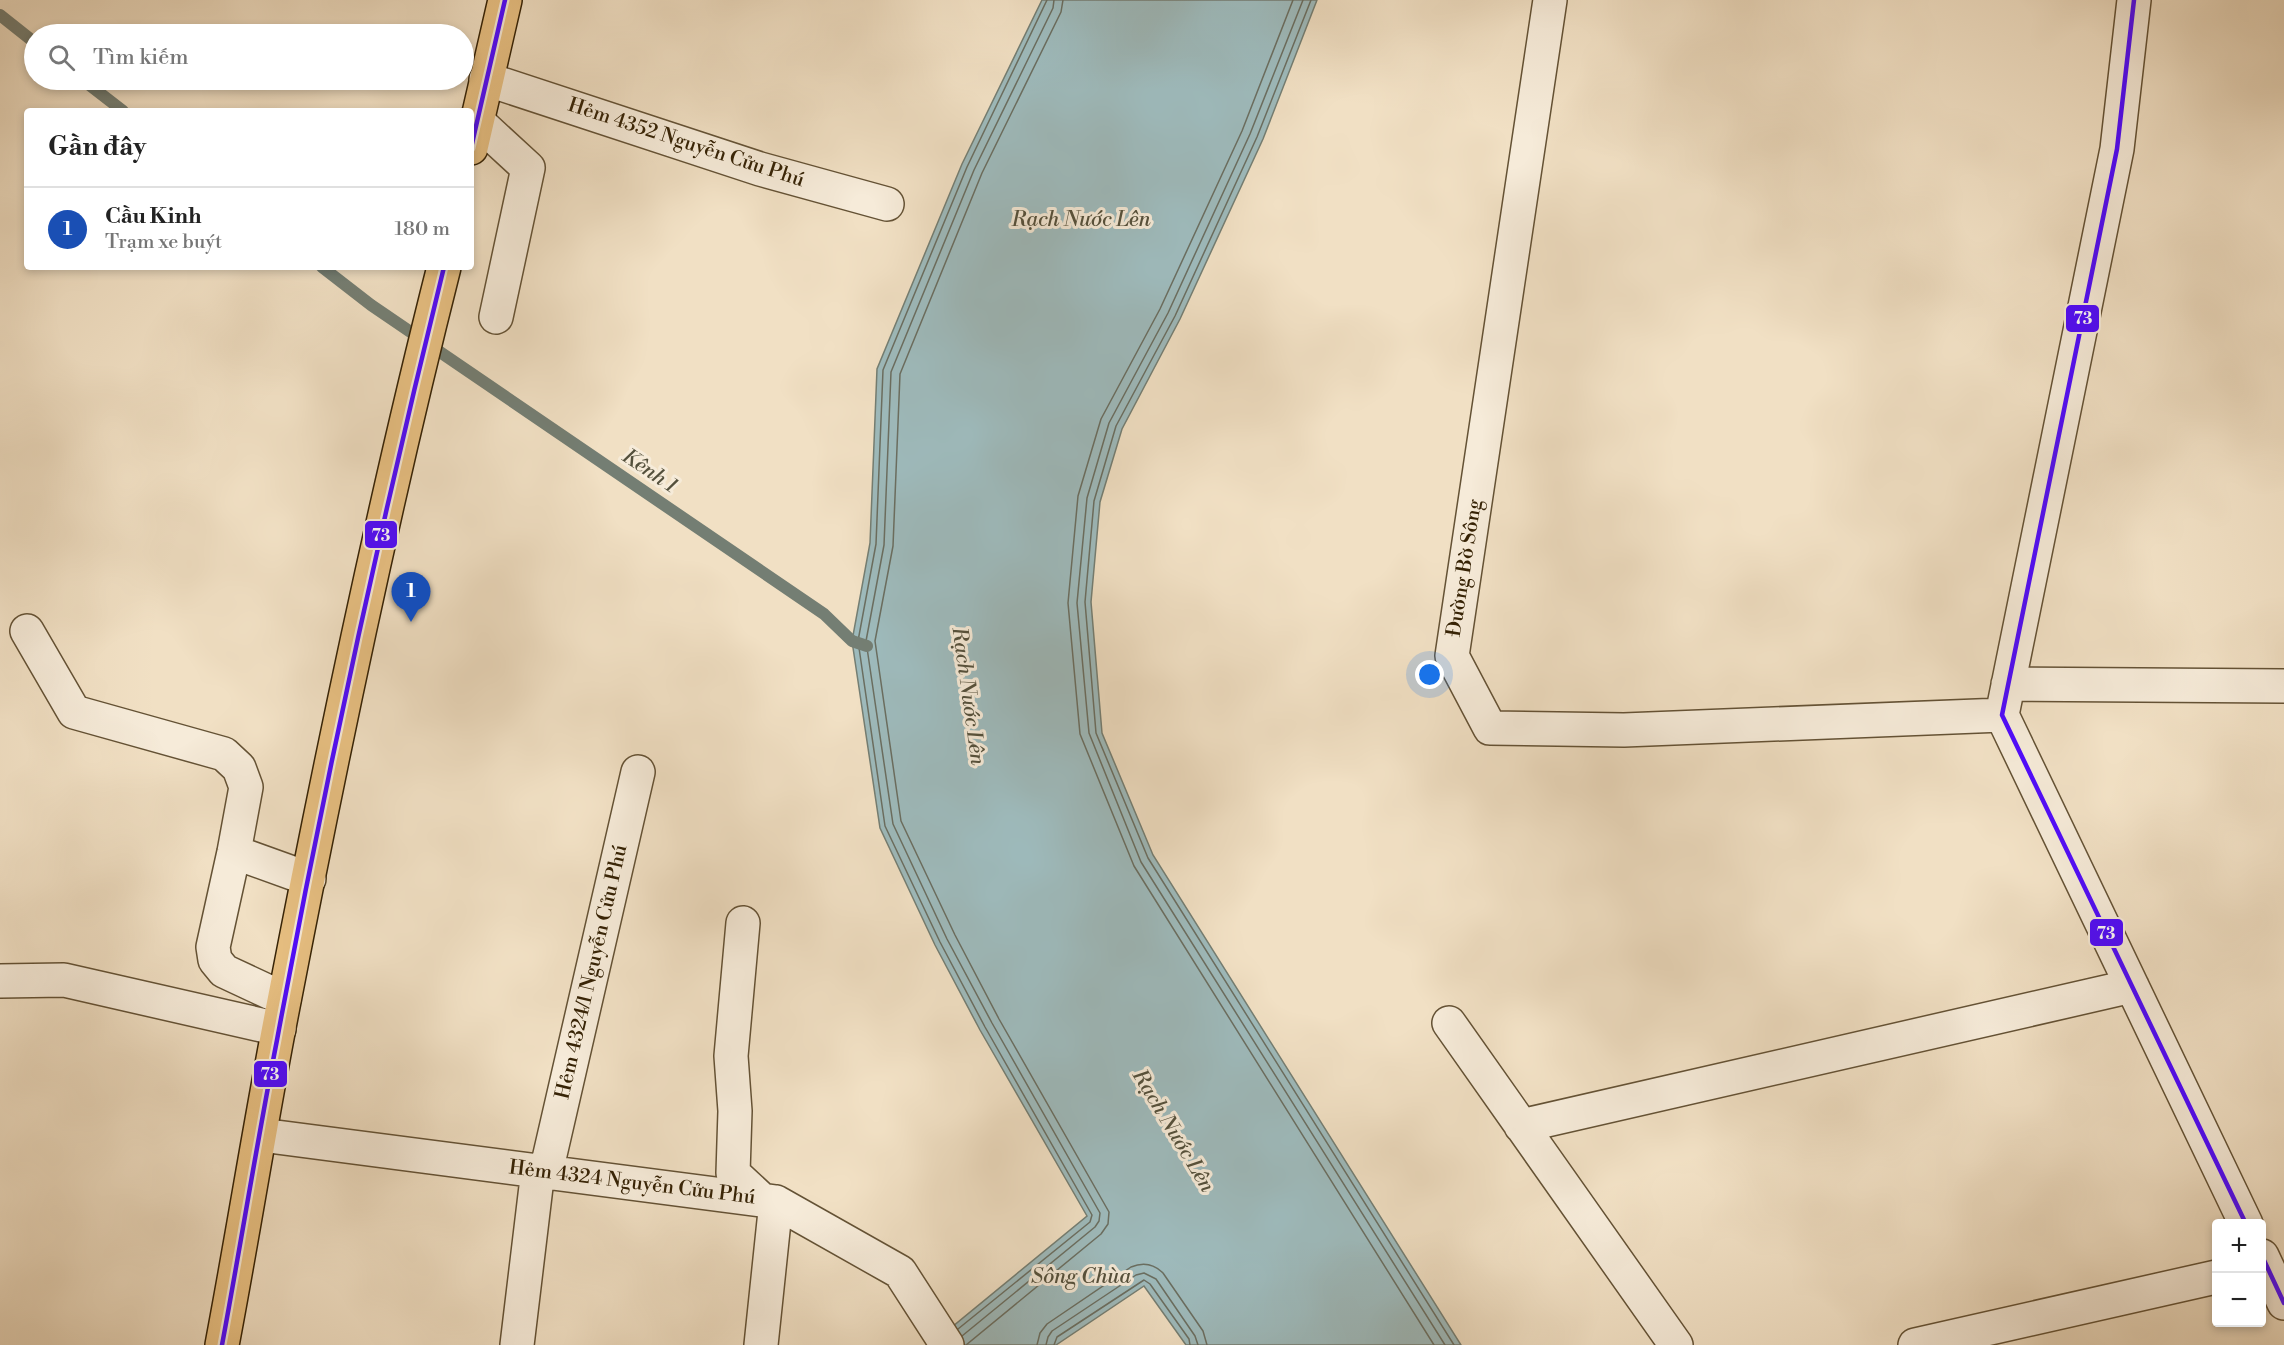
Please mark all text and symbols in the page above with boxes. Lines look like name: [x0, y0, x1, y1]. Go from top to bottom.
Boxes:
search box: [24, 24, 474, 90]
icon: search: [45, 41, 78, 74]
text: Tìm kiếm: [93, 44, 189, 71]
street label: Hẻm 4352 Nguyễn Cửu Phú: [565, 93, 808, 193]
text: Gần đây: [48, 131, 146, 163]
text: Cầu Kinh: [105, 203, 202, 230]
water label: Rạch Nước Lên: [1011, 207, 1151, 233]
text: 1: [63, 217, 72, 242]
text: 180 m: [395, 217, 450, 242]
text: Trạm xe buýt: [105, 230, 222, 255]
line badge: 73: [2065, 304, 2100, 333]
text: 73: [2074, 309, 2093, 329]
water label: Kênh 1: [617, 443, 682, 499]
street label: Đường Bờ Sông: [1442, 497, 1488, 639]
line badge: 73: [364, 520, 398, 549]
text: 73: [372, 526, 391, 546]
pin: 1: [392, 572, 430, 622]
water label: Rạch Nước Lên: [945, 624, 991, 767]
your location: [1415, 660, 1444, 689]
street label: Hẻm 4324/1 Nguyễn Cửu Phú: [551, 842, 634, 1102]
line badge: 73: [2089, 918, 2124, 947]
text: 73: [2097, 924, 2116, 944]
line badge: 73: [253, 1060, 288, 1088]
water label: Rạch Nước Lên: [1126, 1064, 1220, 1197]
text: 73: [261, 1065, 280, 1085]
street label: Hẻm 4324 Nguyễn Cửu Phú: [507, 1155, 757, 1211]
map controls: [2212, 1219, 2266, 1327]
button: +: [2212, 1219, 2266, 1273]
water label: Sông Chùa: [1031, 1264, 1131, 1290]
button: −: [2212, 1273, 2266, 1327]

